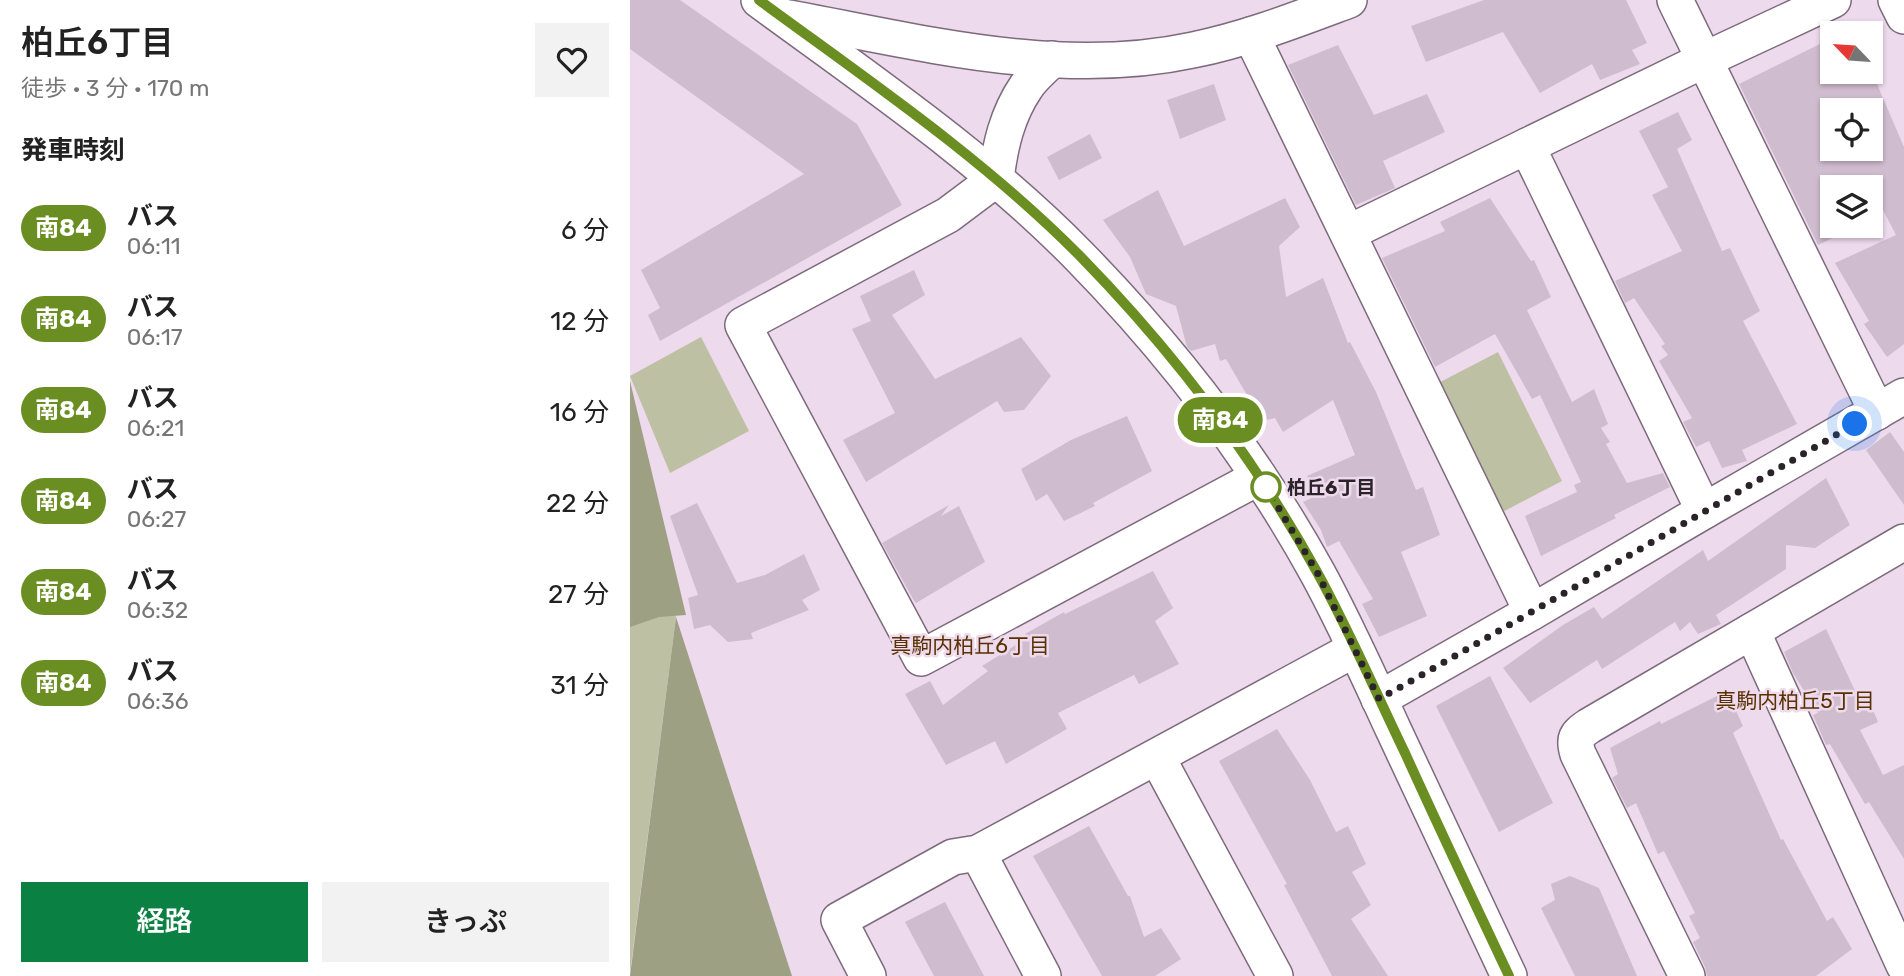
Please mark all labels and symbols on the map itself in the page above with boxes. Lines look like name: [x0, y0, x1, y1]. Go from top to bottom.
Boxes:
north arrow: [1820, 21, 1883, 84]
line badge: 南84: [1180, 397, 1260, 443]
your location: [1837, 406, 1872, 441]
marker: 柏丘6丁目: [1251, 472, 1281, 502]
place label: 柏丘6丁目: [1287, 476, 1375, 499]
district label: 真駒内柏丘6丁目: [890, 633, 1050, 658]
district label: 真駒内柏丘5丁目: [1715, 688, 1875, 713]

